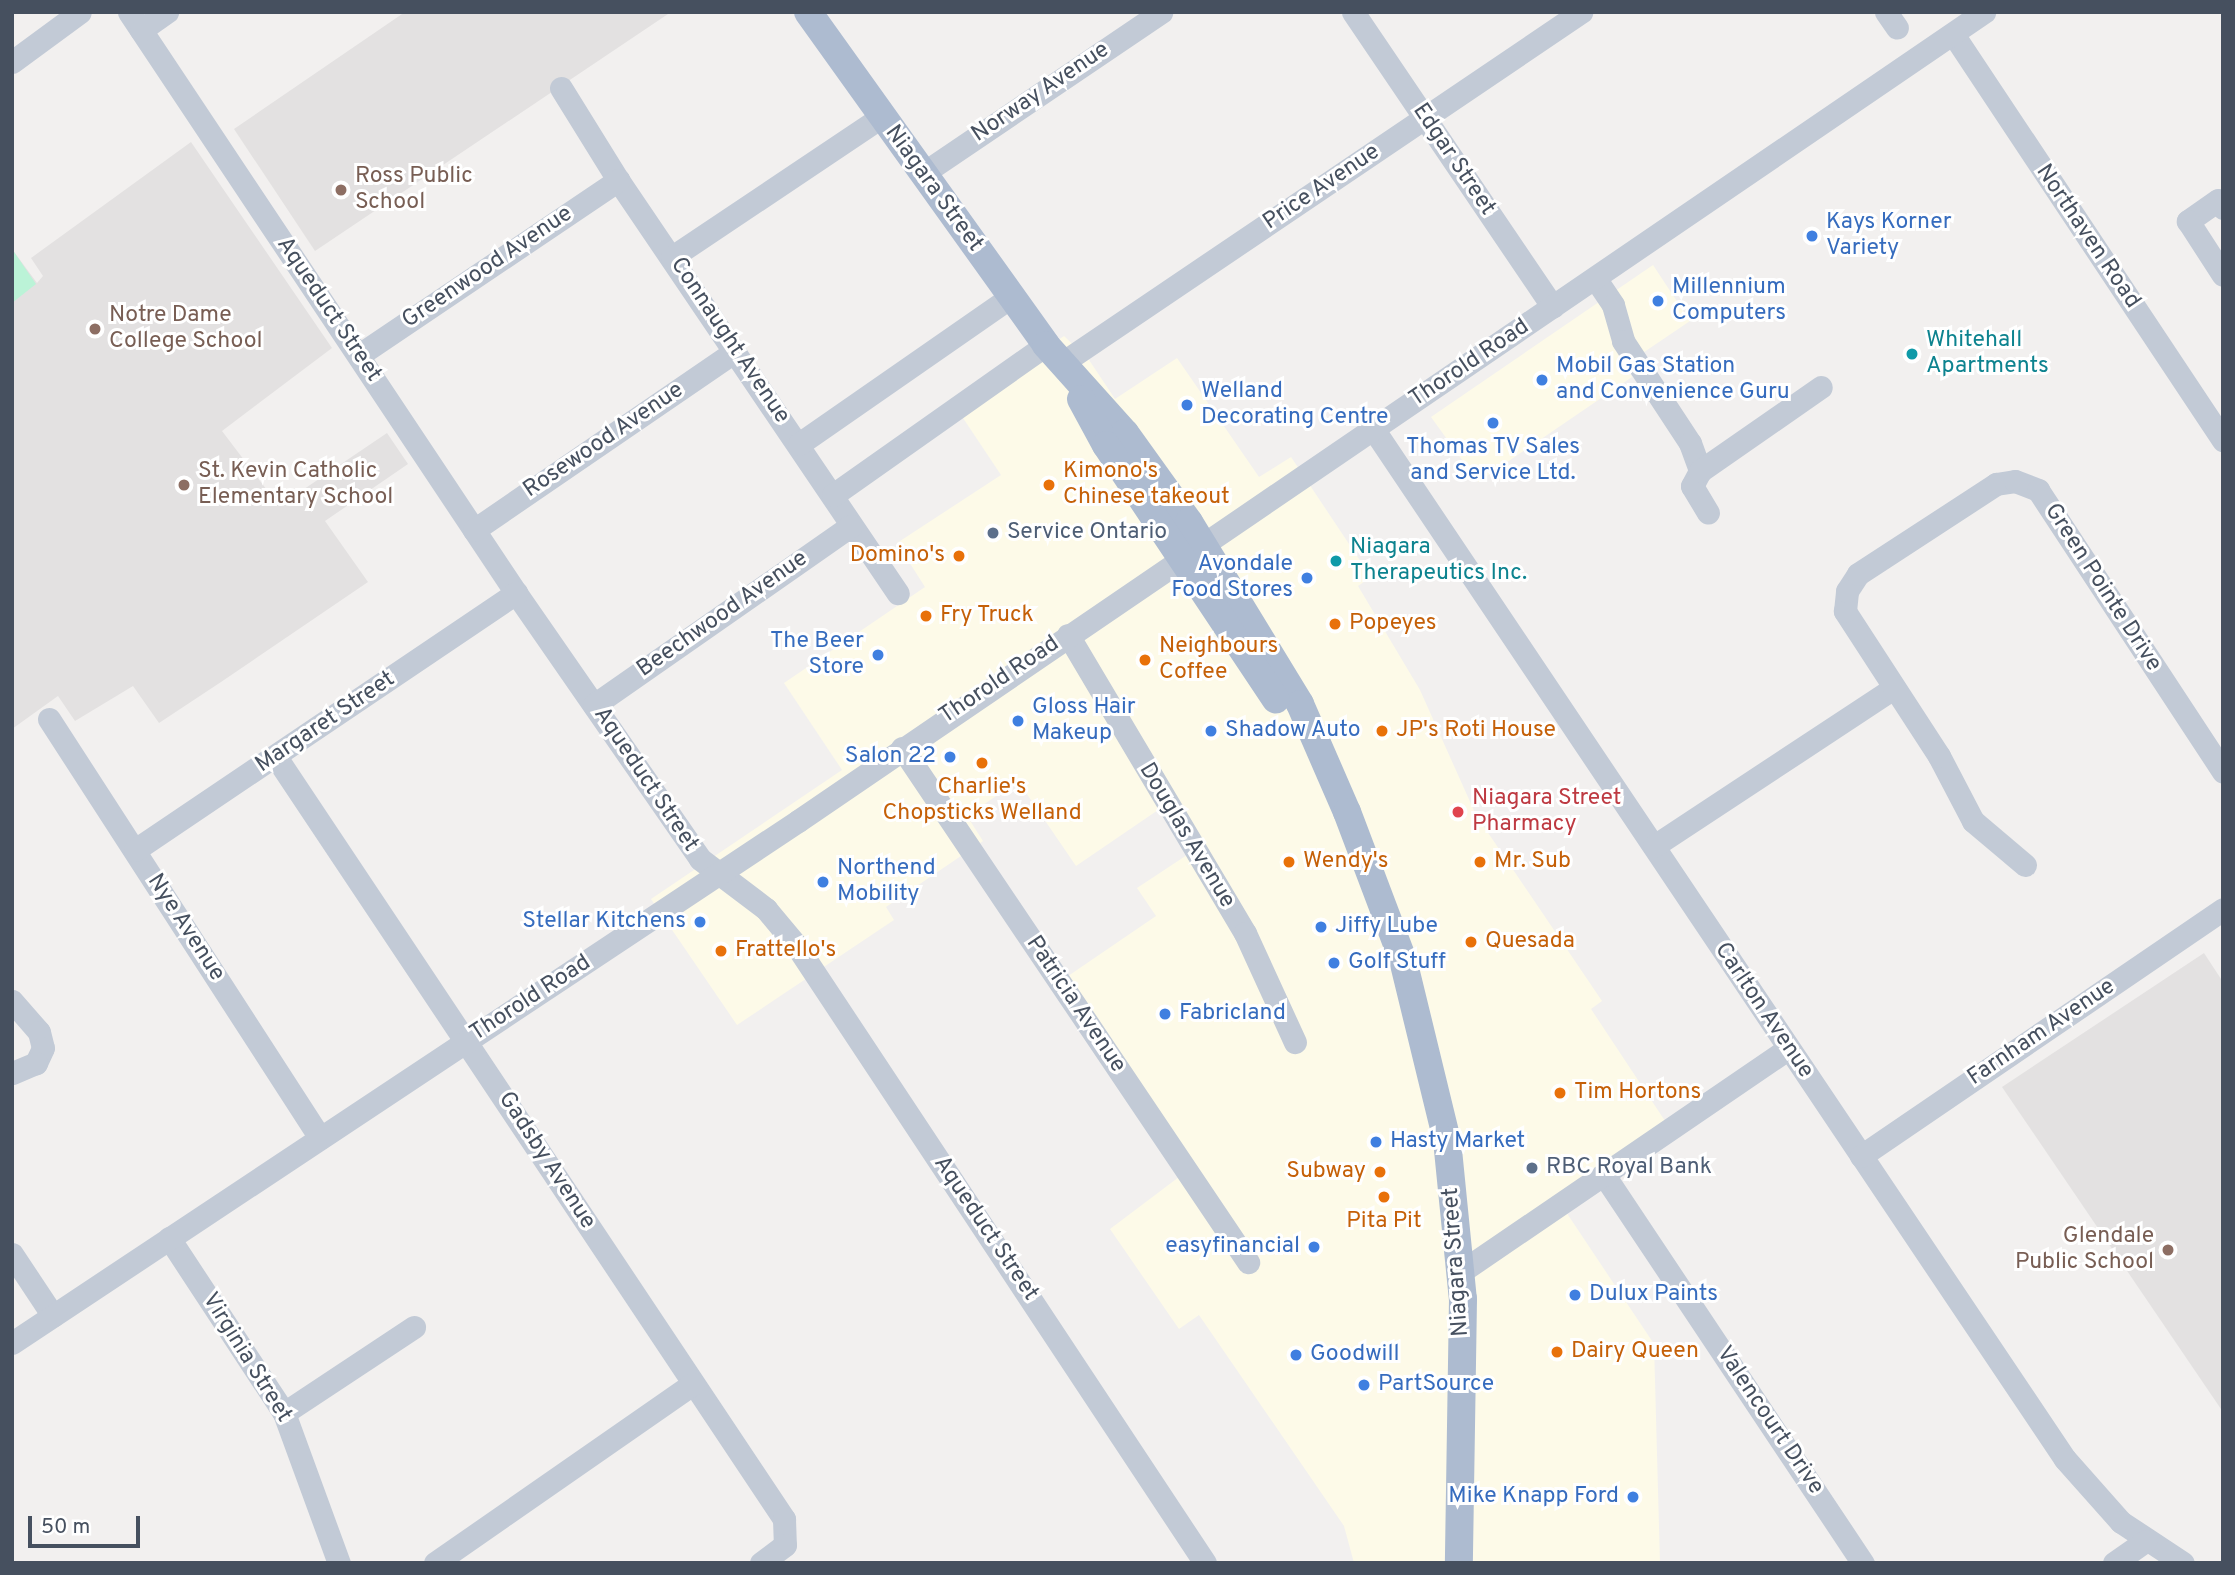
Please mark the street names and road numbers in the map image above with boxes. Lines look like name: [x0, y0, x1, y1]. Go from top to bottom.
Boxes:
street label: Norway Avenue: [967, 37, 1115, 149]
street label: Edgar Street: [1405, 99, 1501, 221]
street label: Niagara Street: [878, 120, 988, 258]
street label: Price Avenue: [1258, 139, 1386, 237]
street label: Northaven Road: [2029, 160, 2145, 314]
street label: Greenwood Avenue: [397, 201, 579, 335]
street label: Aqueduct Street: [269, 232, 387, 388]
street label: Connaught Avenue: [663, 252, 795, 430]
street label: Thorold Road: [1405, 314, 1535, 414]
street label: Rosewood Avenue: [518, 377, 690, 505]
street label: Green Pointe Drive: [2037, 499, 2167, 677]
street label: Beechwood Avenue: [632, 545, 814, 685]
street label: Thorold Road: [935, 631, 1065, 731]
street label: Margaret Street: [251, 666, 401, 780]
street label: Aqueduct Street: [586, 702, 704, 858]
street label: Douglas Avenue: [1132, 758, 1240, 914]
street label: Nye Avenue: [140, 869, 230, 987]
street label: Patricia Avenue: [1019, 931, 1131, 1079]
street label: Carlton Avenue: [1707, 938, 1819, 1084]
street label: Thorold Road: [466, 950, 596, 1048]
street label: Farnham Avenue: [1963, 973, 2121, 1093]
street label: Gadsby Avenue: [491, 1087, 601, 1235]
street label: Aqueduct Street: [926, 1151, 1044, 1307]
street label: Niagara Street: [1438, 1187, 1476, 1337]
street label: Virginia Street: [195, 1288, 297, 1428]
street label: Valencourt Drive: [1709, 1342, 1829, 1500]

